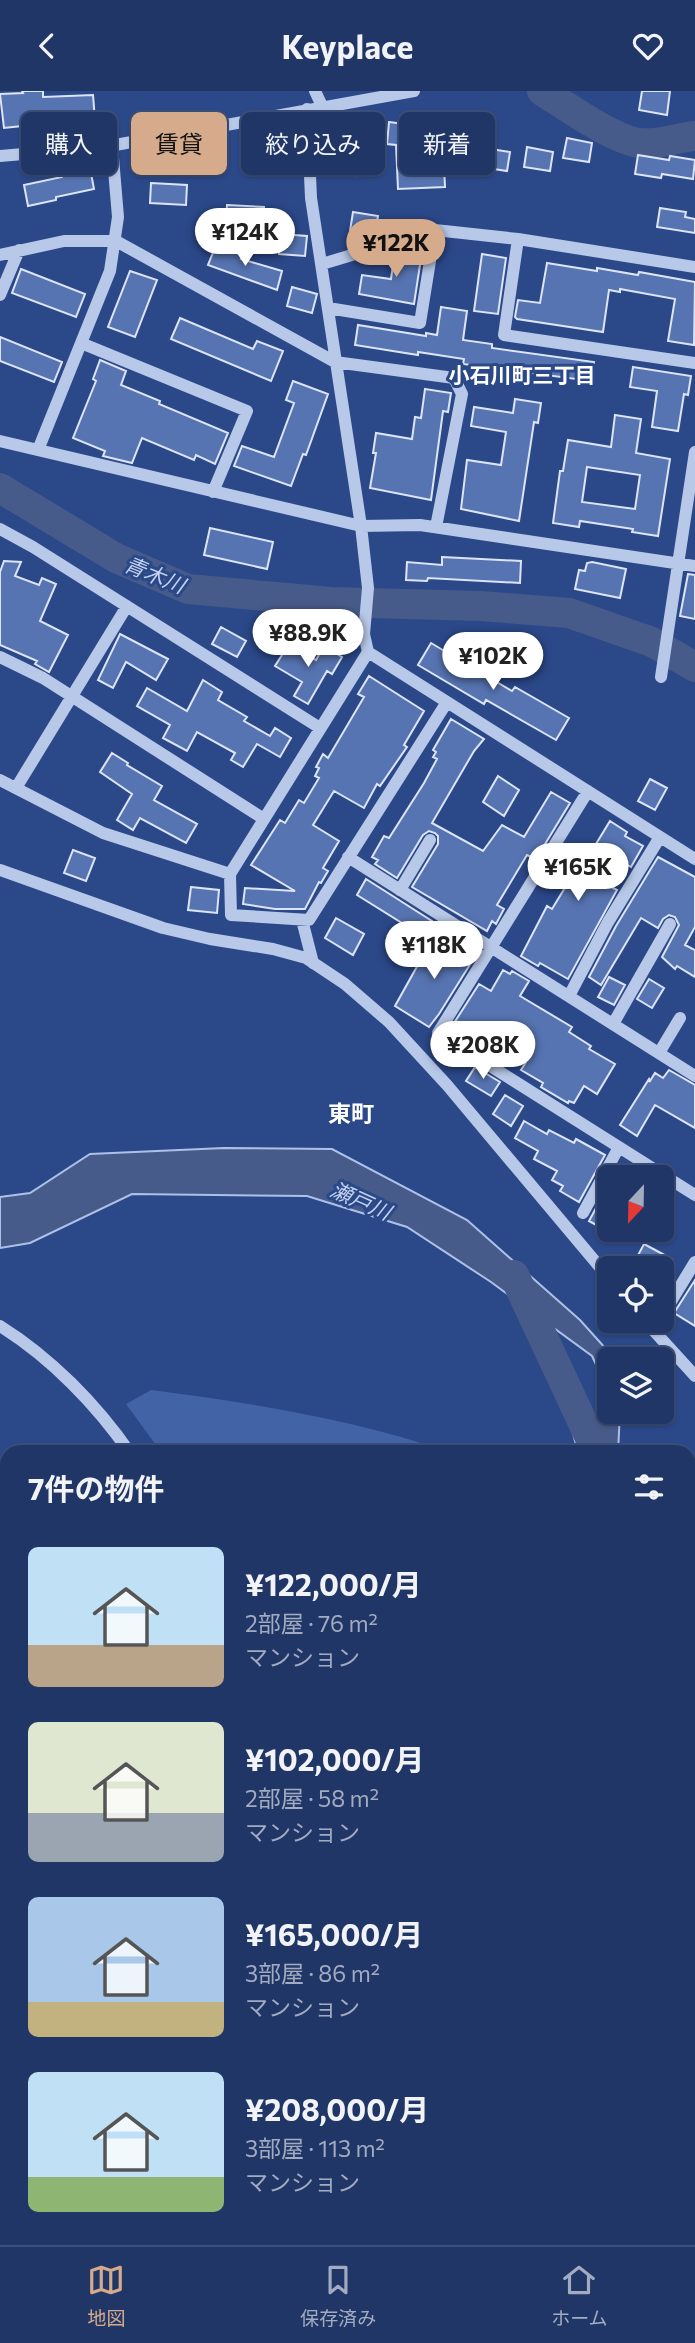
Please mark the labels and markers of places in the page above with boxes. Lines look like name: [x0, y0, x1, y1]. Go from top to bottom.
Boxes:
pin: ¥124K: [196, 209, 294, 268]
pin: ¥122K: [347, 219, 445, 279]
pin: ¥88.9K: [251, 609, 365, 669]
pin: ¥102K: [444, 633, 542, 692]
pin: ¥165K: [529, 843, 627, 903]
pin: ¥118K: [385, 921, 483, 981]
pin: ¥208K: [434, 1021, 532, 1081]

